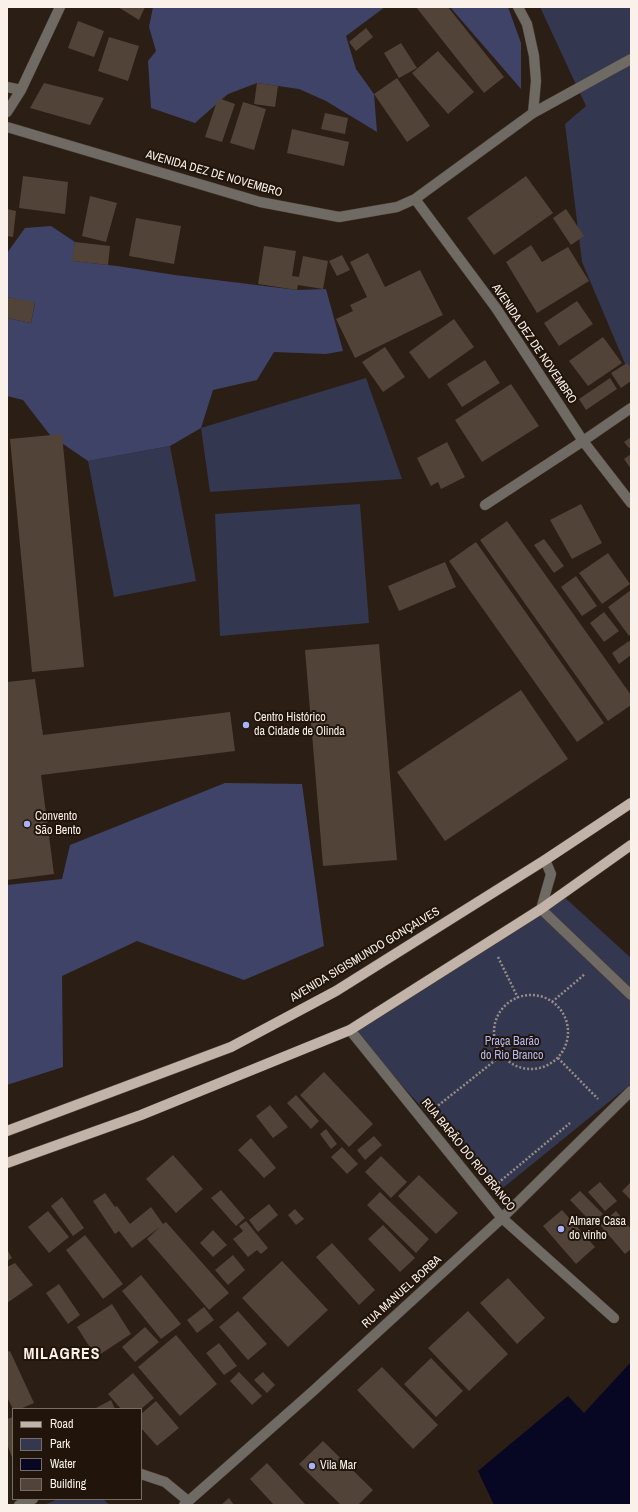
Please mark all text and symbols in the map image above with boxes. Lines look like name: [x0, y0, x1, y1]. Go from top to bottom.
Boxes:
street label: AVENIDA DEZ DE NOVEMBRO: [144, 148, 284, 200]
street label: AVENIDA DEZ DE NOVEMBRO: [488, 281, 580, 407]
place label: Centro Histórico da Cidade de Olinda: [254, 711, 345, 739]
marker: Centro Histórico da Cidade de Olinda: [241, 720, 251, 730]
place label: Convento São Bento: [35, 810, 81, 838]
marker: Convento São Bento: [22, 819, 32, 829]
street label: AVENIDA SIGISMUNDO GONÇALVES: [288, 905, 442, 1005]
park label: Praça Barão do Rio Branco: [481, 1035, 543, 1063]
street label: RUA BARÃO DO RIO BRANCO: [418, 1096, 518, 1214]
place label: Almare Casa do vinho: [569, 1215, 626, 1243]
marker: Almare Casa do vinho: [556, 1224, 566, 1234]
street label: RUA MANUEL BORBA: [359, 1253, 445, 1331]
district label: MILAGRES: [23, 1345, 101, 1365]
legend: [12, 1408, 142, 1500]
text: Road: [50, 1416, 74, 1432]
text: Park: [50, 1436, 70, 1452]
text: Water: [50, 1456, 76, 1472]
place label: Vila Mar: [320, 1459, 356, 1473]
marker: Vila Mar: [307, 1461, 317, 1471]
text: Building: [50, 1476, 86, 1492]

